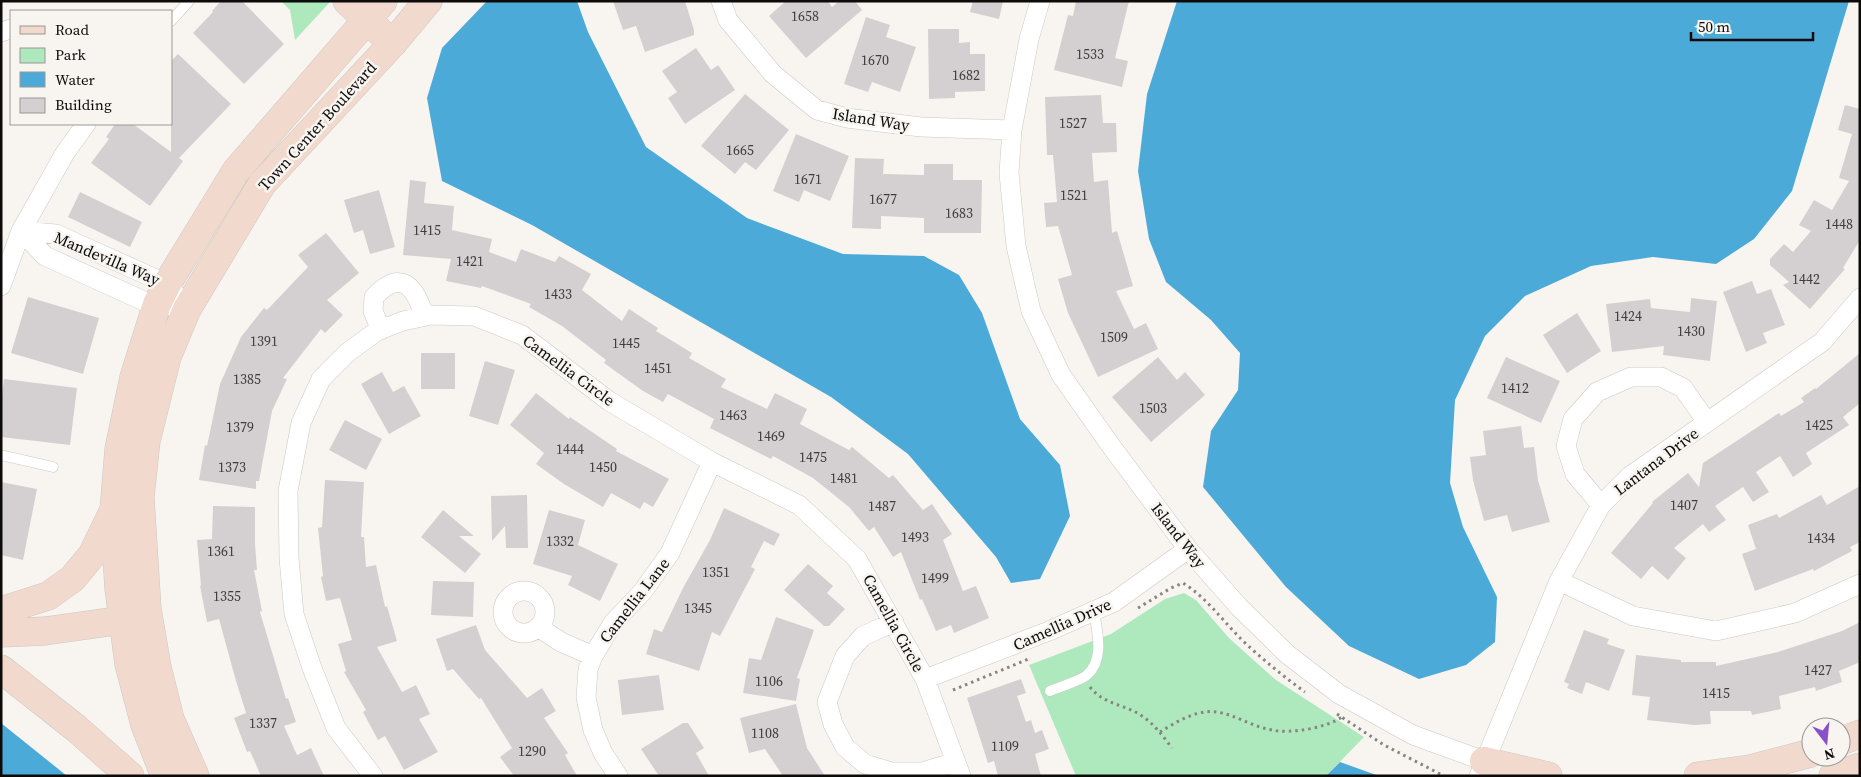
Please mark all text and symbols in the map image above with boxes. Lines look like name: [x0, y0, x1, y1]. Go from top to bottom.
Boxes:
house number: 1658: [791, 6, 819, 26]
legend: [10, 10, 172, 125]
scale bar: [1691, 10, 1814, 42]
text: 50 m: [1698, 16, 1730, 37]
text: Road: [55, 19, 89, 40]
text: Park: [55, 44, 87, 65]
house number: 1533: [1076, 44, 1104, 64]
house number: 1670: [861, 50, 889, 70]
street label: Town Center Boulevard: [253, 57, 381, 195]
house number: 1682: [952, 65, 980, 85]
text: Water: [55, 69, 96, 90]
text: Building: [55, 94, 112, 115]
street label: Island Way: [831, 102, 912, 136]
house number: 1527: [1059, 113, 1087, 133]
house number: 1665: [726, 140, 754, 160]
house number: 1671: [794, 169, 822, 189]
house number: 1521: [1060, 185, 1088, 205]
house number: 1677: [869, 189, 897, 209]
house number: 1683: [945, 203, 973, 223]
house number: 1448: [1825, 214, 1853, 234]
house number: 1415: [413, 220, 441, 240]
street label: Mandevilla Way: [51, 226, 164, 291]
house number: 1421: [456, 251, 484, 271]
house number: 1442: [1792, 269, 1820, 289]
house number: 1433: [544, 284, 572, 304]
house number: 1424: [1614, 306, 1642, 326]
house number: 1430: [1677, 321, 1705, 341]
house number: 1509: [1100, 327, 1128, 347]
street label: Camellia Circle: [519, 329, 619, 411]
house number: 1391: [250, 331, 278, 351]
house number: 1445: [612, 333, 640, 353]
house number: 1451: [644, 358, 672, 378]
house number: 1385: [233, 369, 261, 389]
house number: 1412: [1501, 378, 1529, 398]
house number: 1503: [1139, 398, 1167, 418]
house number: 1463: [719, 405, 747, 425]
house number: 1425: [1805, 415, 1833, 435]
house number: 1379: [226, 417, 254, 437]
street label: Lantana Drive: [1609, 422, 1703, 500]
house number: 1469: [757, 426, 785, 446]
house number: 1444: [556, 439, 584, 459]
house number: 1475: [799, 447, 827, 467]
house number: 1373: [218, 457, 246, 477]
house number: 1450: [589, 457, 617, 477]
house number: 1481: [830, 468, 858, 488]
house number: 1407: [1670, 495, 1698, 515]
house number: 1487: [868, 496, 896, 516]
street label: Island Way: [1146, 498, 1212, 573]
house number: 1493: [901, 527, 929, 547]
house number: 1434: [1807, 528, 1835, 548]
house number: 1332: [546, 531, 574, 551]
house number: 1361: [207, 541, 235, 561]
street label: Camellia Lane: [594, 553, 674, 647]
house number: 1351: [702, 562, 730, 582]
house number: 1499: [921, 568, 949, 588]
street label: Camellia Circle: [858, 570, 930, 676]
house number: 1355: [213, 586, 241, 606]
street label: Camellia Drive: [1009, 593, 1115, 655]
house number: 1345: [684, 598, 712, 618]
house number: 1427: [1804, 660, 1832, 680]
house number: 1106: [755, 671, 783, 691]
house number: 1415: [1702, 683, 1730, 703]
house number: 1337: [249, 713, 277, 733]
north arrow: [1801, 717, 1851, 767]
house number: 1108: [751, 723, 779, 743]
house number: 1109: [991, 736, 1019, 756]
house number: 1290: [518, 741, 546, 761]
text: N: [1822, 743, 1837, 766]

